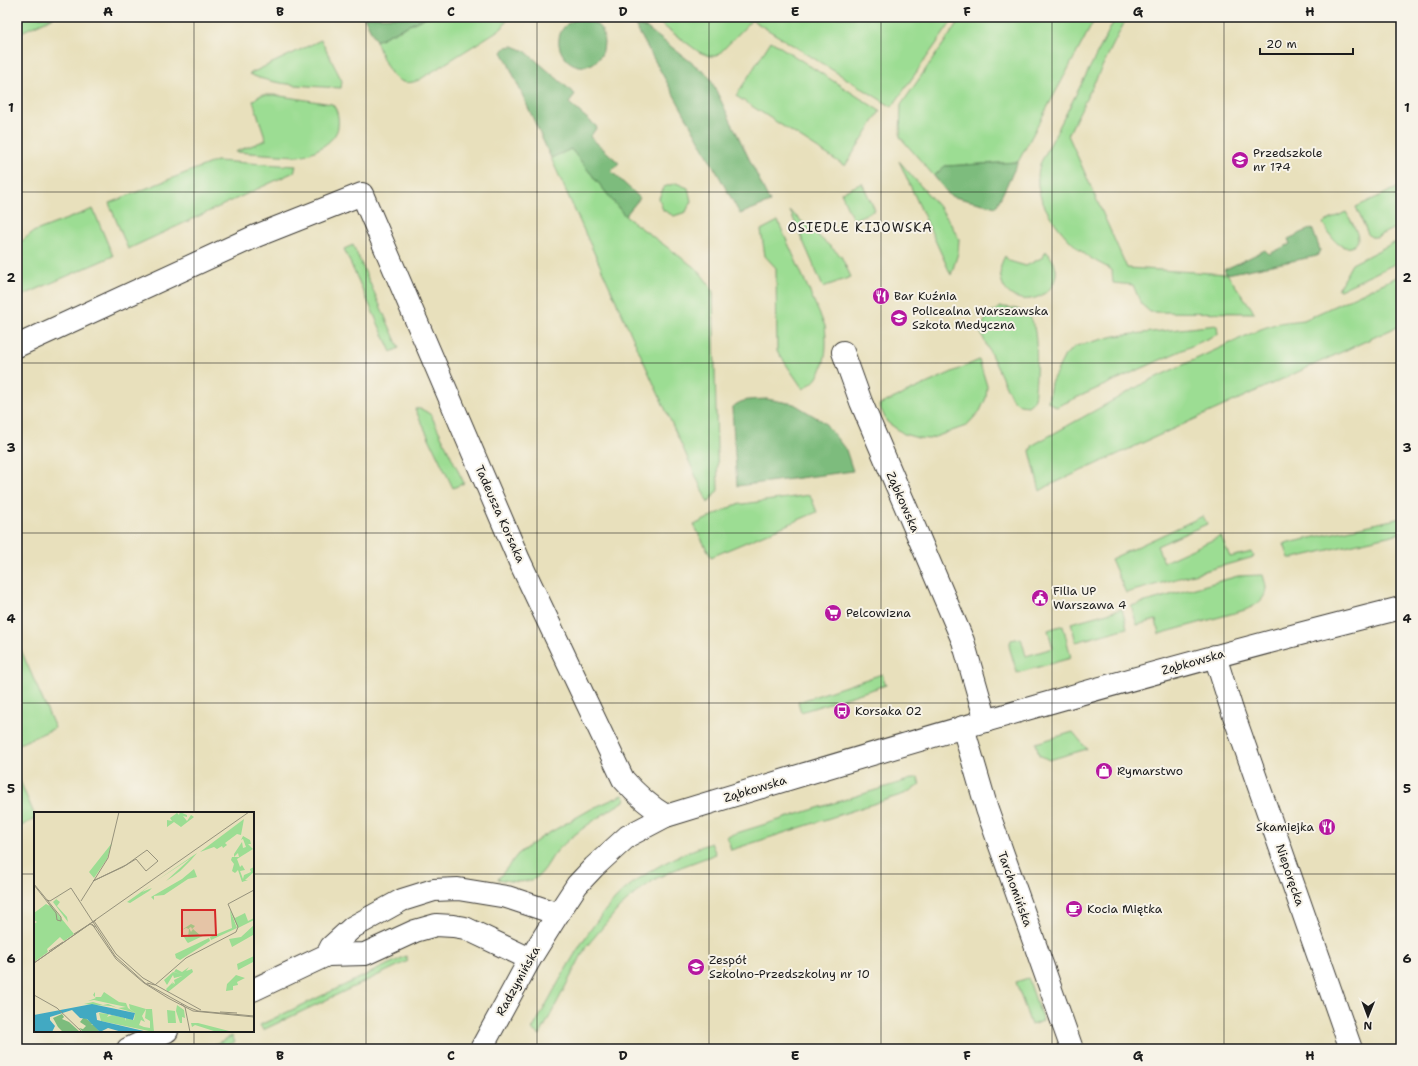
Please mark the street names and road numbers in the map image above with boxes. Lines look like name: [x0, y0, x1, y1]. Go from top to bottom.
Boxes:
street label: Tadeusza Korsaka: [471, 463, 529, 566]
street label: Ząbkowska: [882, 469, 924, 535]
street label: Ząbkowska: [1160, 645, 1227, 679]
street label: Ząbkowska: [722, 772, 789, 806]
street label: Nieporęcka: [1272, 842, 1308, 909]
street label: Tarchomińska: [994, 849, 1036, 929]
street label: Radzymińska: [492, 943, 544, 1019]

